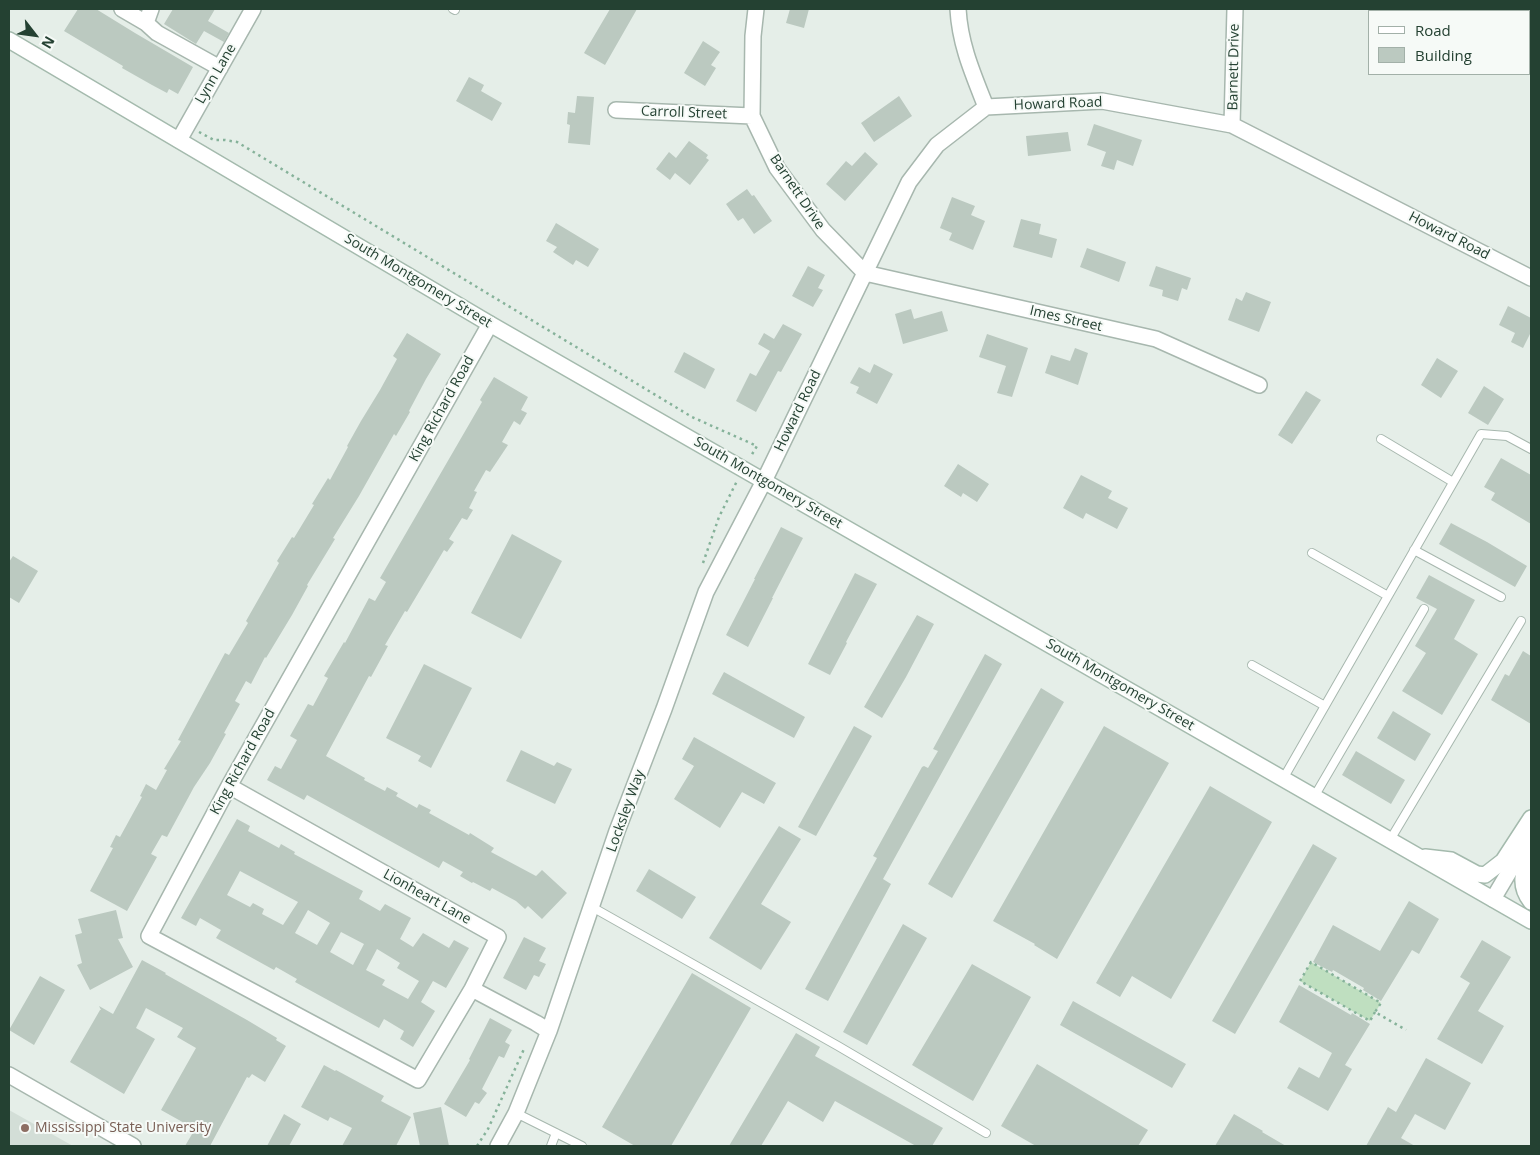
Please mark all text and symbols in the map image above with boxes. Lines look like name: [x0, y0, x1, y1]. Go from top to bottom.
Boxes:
north arrow: [10, 10, 60, 60]
legend: [1368, 10, 1530, 75]
text: Road: [1415, 20, 1451, 40]
street label: Barnett Drive: [1225, 23, 1243, 111]
text: N: [37, 33, 60, 52]
street label: Lynn Lane: [192, 41, 240, 107]
text: Building: [1415, 45, 1472, 65]
street label: Howard Road: [1013, 94, 1103, 114]
street label: Carroll Street: [641, 103, 727, 123]
street label: Barnett Drive: [766, 151, 828, 233]
street label: Howard Road: [1406, 208, 1492, 264]
street label: South Montgomery Street: [341, 230, 495, 332]
street label: Imes Street: [1028, 302, 1104, 336]
street label: King Richard Road: [406, 353, 478, 465]
street label: Howard Road: [771, 367, 825, 455]
street label: South Montgomery Street: [691, 434, 845, 532]
street label: South Montgomery Street: [1043, 636, 1197, 734]
street label: King Richard Road: [207, 706, 279, 818]
street label: Locksley Way: [603, 768, 649, 854]
street label: Lionheart Lane: [380, 866, 474, 928]
place label: Mississippi State University: [35, 1120, 211, 1136]
marker: Mississippi State University: [19, 1122, 31, 1134]

